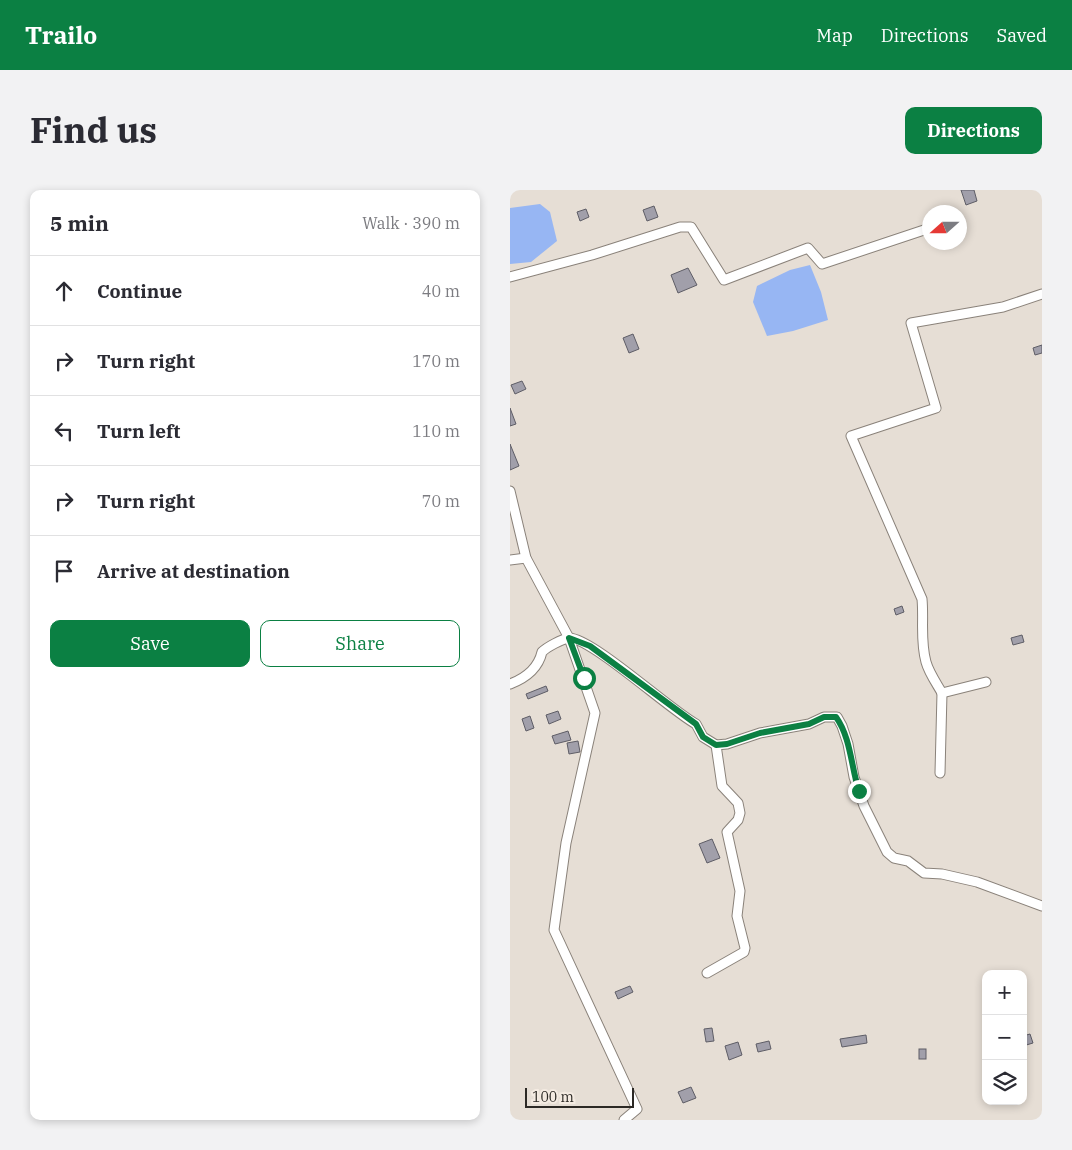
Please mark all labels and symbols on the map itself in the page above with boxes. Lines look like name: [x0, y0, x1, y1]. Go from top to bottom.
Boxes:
north arrow: [922, 205, 967, 250]
route start: [573, 667, 596, 690]
route end: [848, 780, 871, 803]
scale bar: [525, 1085, 634, 1108]

